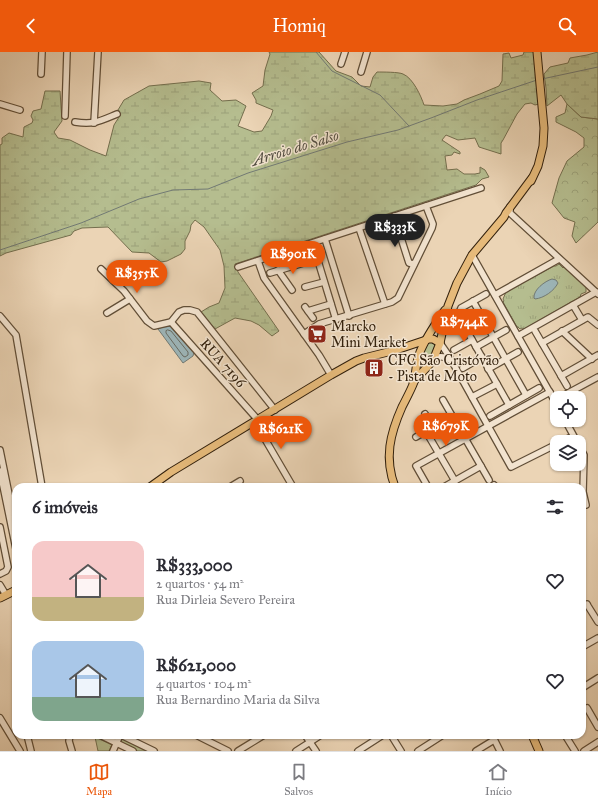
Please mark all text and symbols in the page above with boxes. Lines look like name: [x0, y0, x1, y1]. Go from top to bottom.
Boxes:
icon: back: [20, 15, 42, 37]
text: Homiq: [272, 15, 326, 37]
icon: search: [556, 15, 578, 37]
water label: Arroio do Salso: [247, 126, 341, 170]
pin: R$333K: [362, 214, 428, 248]
text: R$333K: [374, 219, 416, 235]
pin: R$901K: [260, 241, 326, 275]
text: R$901K: [270, 246, 316, 262]
pin: R$355K: [104, 260, 170, 294]
text: R$355K: [115, 265, 159, 281]
pin: R$744K: [431, 309, 497, 343]
text: R$744K: [440, 314, 488, 330]
place label: Marcko Mini Market: [331, 318, 406, 351]
supermarket icon: Marcko Mini Market: [306, 323, 328, 345]
street label: RUA 7196: [197, 335, 250, 392]
place label: CFC São Cristóvão - Pista de Moto: [388, 352, 499, 385]
building icon: CFC São Cristóvão - Pista de Moto: [363, 357, 385, 379]
map controls: [550, 391, 586, 471]
button: locate: [550, 391, 586, 427]
pin: R$679K: [413, 413, 479, 447]
pin: R$621K: [248, 416, 314, 450]
text: R$679K: [423, 418, 469, 434]
text: R$621K: [259, 421, 303, 437]
button: layers: [550, 435, 586, 471]
icon: filters: [544, 496, 566, 518]
text: 6 imóveis: [32, 497, 98, 518]
text: R$333,000: [156, 555, 233, 576]
icon: home: [64, 557, 112, 605]
icon: heart: [544, 570, 566, 592]
text: 2 quartos · 54 m²: [156, 576, 244, 592]
text: Rua Dirleia Severo Pereira: [156, 592, 295, 608]
text: R$621,000: [156, 655, 236, 676]
icon: home: [64, 657, 112, 705]
icon: heart: [544, 670, 566, 692]
text: 4 quartos · 104 m²: [156, 676, 251, 692]
text: Rua Bernardino Maria da Silva: [156, 692, 320, 708]
tab: Mapa: [86, 761, 112, 798]
tab: Salvos: [284, 761, 313, 798]
tab: Início: [485, 761, 512, 798]

